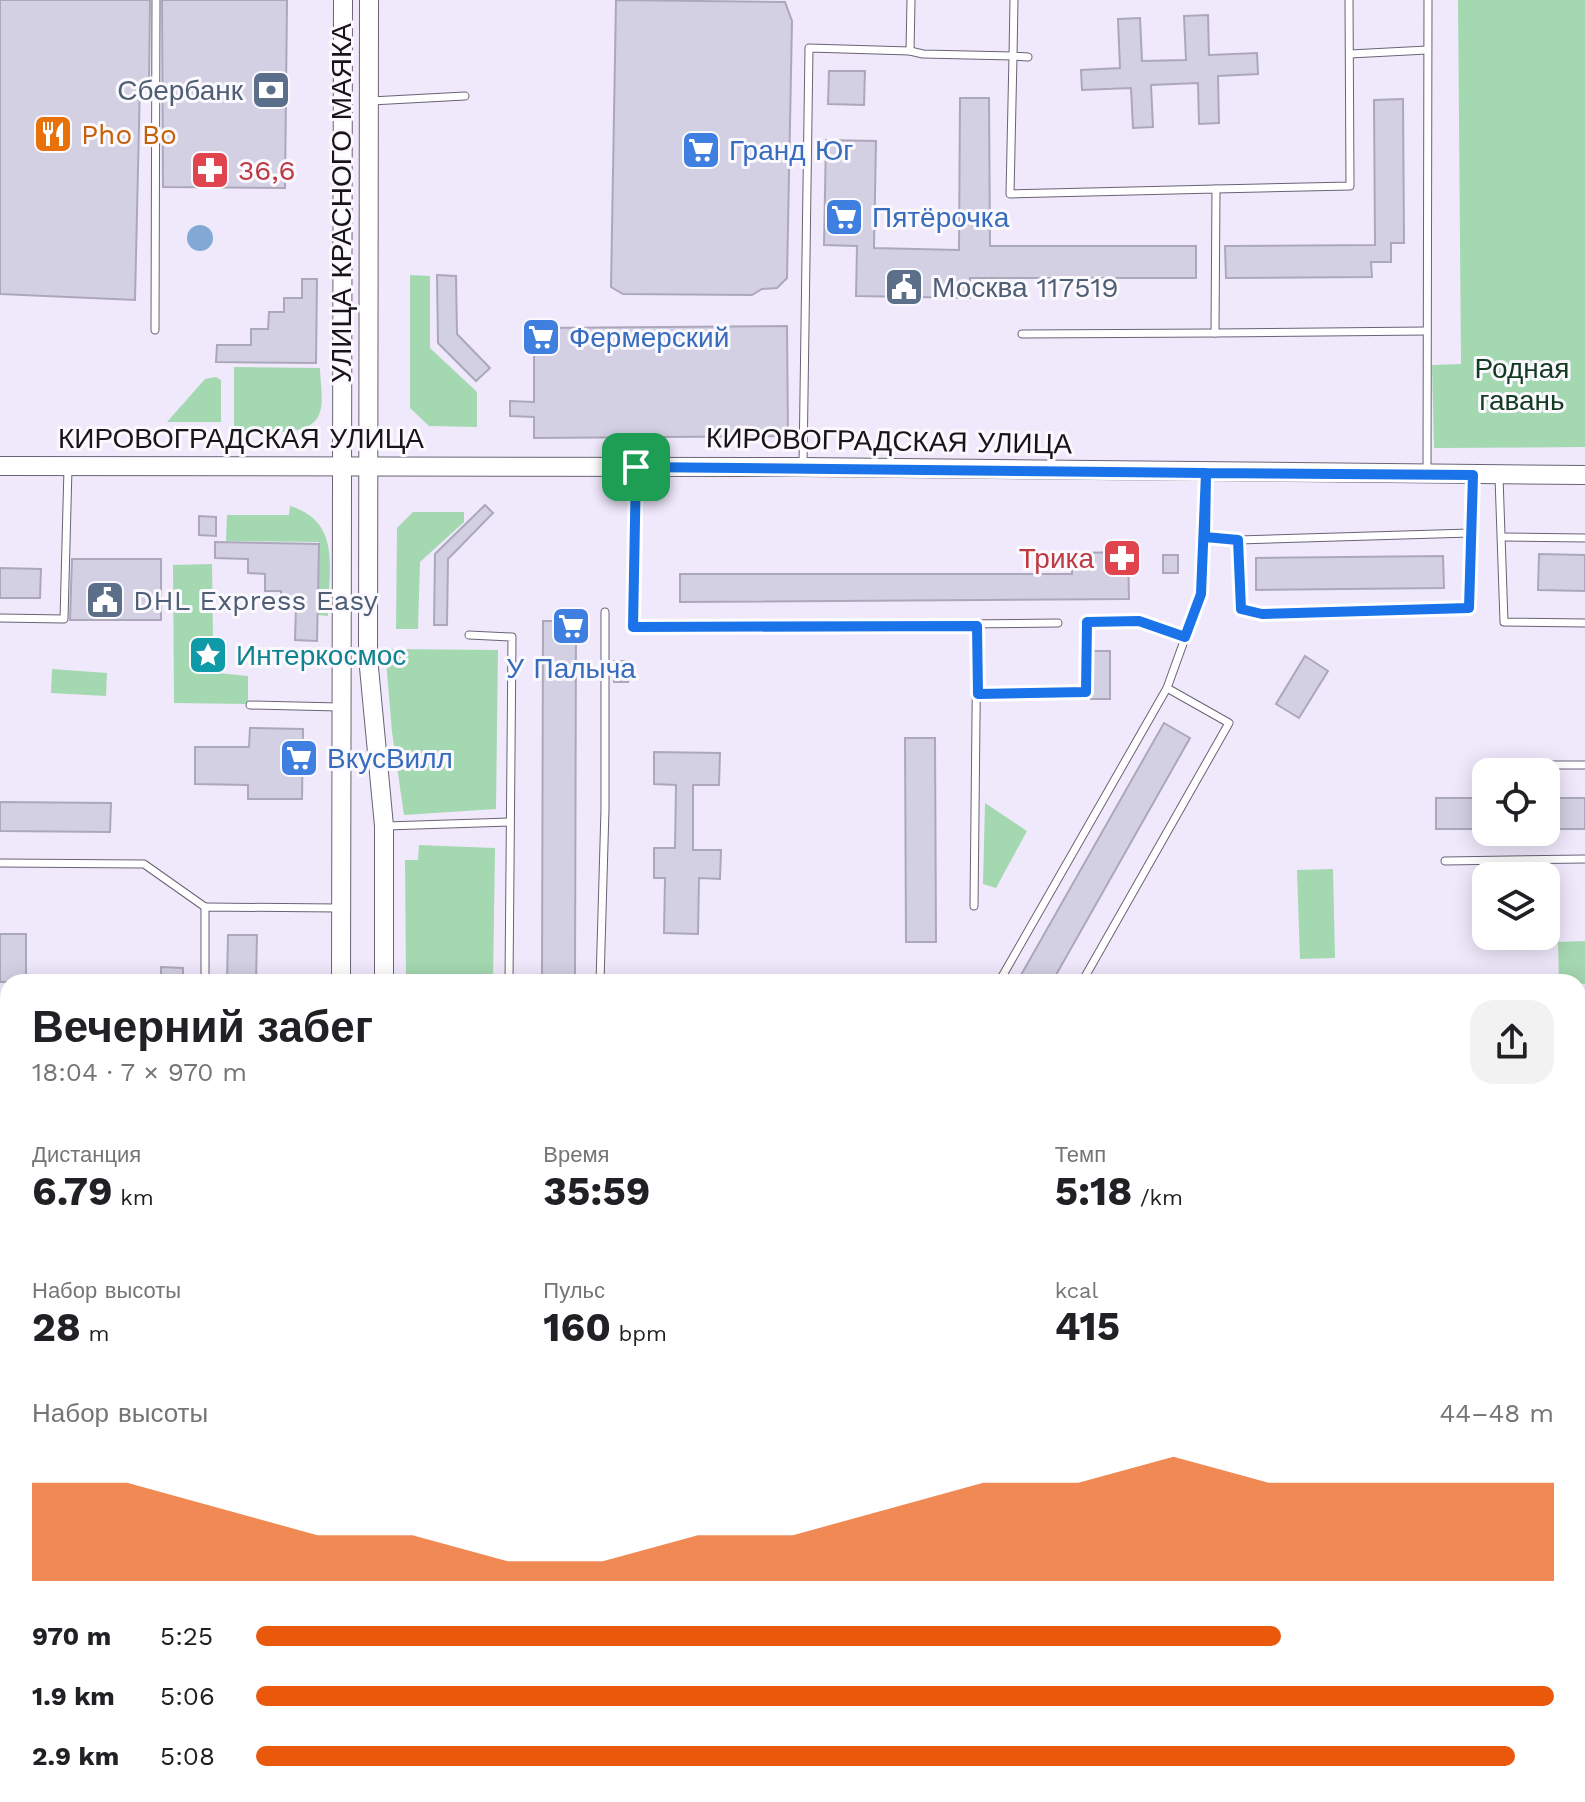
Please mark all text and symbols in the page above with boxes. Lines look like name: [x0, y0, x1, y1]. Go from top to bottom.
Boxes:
street label: УЛИЦА КРАСНОГО МАЯКА: [325, 23, 358, 383]
bank icon: Сбербанк: [250, 69, 292, 111]
place label: Сбербанк: [117, 74, 244, 107]
restaurant icon: Pho Bo: [32, 113, 74, 155]
place label: Pho Bo: [81, 118, 177, 151]
supermarket icon: Гранд Юг: [680, 129, 722, 171]
place label: Гранд Юг: [729, 134, 854, 167]
pharmacy icon: 36,6: [189, 149, 231, 191]
place label: 36,6: [238, 154, 295, 187]
supermarket icon: Пятёрочка: [823, 196, 865, 238]
place label: Пятёрочка: [872, 201, 1010, 234]
public building icon: Москва 117519: [883, 266, 925, 308]
place label: Москва 117519: [932, 271, 1119, 304]
supermarket icon: Фермерский: [520, 316, 562, 358]
place label: Фермерский: [569, 321, 729, 354]
park label: Родная гавань: [1475, 352, 1569, 417]
street label: КИРОВОГРАДСКАЯ УЛИЦА: [706, 421, 1073, 461]
street label: КИРОВОГРАДСКАЯ УЛИЦА: [58, 422, 424, 455]
pin: [602, 433, 670, 501]
icon: arrive: [614, 445, 658, 489]
pharmacy icon: Трика: [1101, 537, 1143, 579]
place label: Трика: [1019, 542, 1094, 575]
public building icon: DHL Express Easy: [84, 579, 126, 621]
place label: DHL Express Easy: [133, 584, 378, 617]
supermarket icon: У Палыча: [550, 605, 592, 647]
place icon: Интеркосмос: [187, 634, 229, 676]
place label: Интеркосмос: [236, 639, 406, 672]
place label: У Палыча: [506, 652, 636, 685]
supermarket icon: ВкусВилл: [278, 737, 320, 779]
place label: ВкусВилл: [327, 742, 453, 775]
map controls: [1472, 758, 1560, 950]
button: locate: [1472, 758, 1560, 846]
button: layers: [1472, 862, 1560, 950]
button: share: [1470, 1000, 1554, 1084]
text: Вечерний забег: [32, 1001, 373, 1053]
text: 18:04 · 7 × 970 m: [32, 1057, 247, 1087]
text: Дистанция: [32, 1142, 141, 1167]
text: Время: [543, 1142, 610, 1167]
text: Темп: [1055, 1142, 1106, 1167]
text: 6.79: [32, 1168, 113, 1215]
text: 35:59: [543, 1168, 650, 1215]
text: 5:18: [1055, 1168, 1132, 1215]
text: km: [113, 1185, 154, 1210]
text: /km: [1132, 1185, 1183, 1210]
text: Набор высоты: [32, 1278, 181, 1303]
text: Пульс: [543, 1278, 605, 1303]
text: kcal: [1055, 1278, 1098, 1303]
text: 415: [1055, 1303, 1120, 1350]
text: 28: [32, 1304, 81, 1351]
text: 160: [543, 1304, 611, 1351]
text: m: [81, 1321, 109, 1346]
text: bpm: [611, 1321, 667, 1346]
text: Набор высоты: [32, 1398, 208, 1428]
text: 44–48 m: [1439, 1398, 1554, 1428]
text: 970 m: [32, 1621, 111, 1651]
text: 5:25: [160, 1621, 213, 1651]
text: 1.9 km: [32, 1681, 115, 1711]
text: 5:06: [160, 1681, 215, 1711]
text: 2.9 km: [32, 1741, 119, 1771]
text: 5:08: [160, 1741, 215, 1771]

